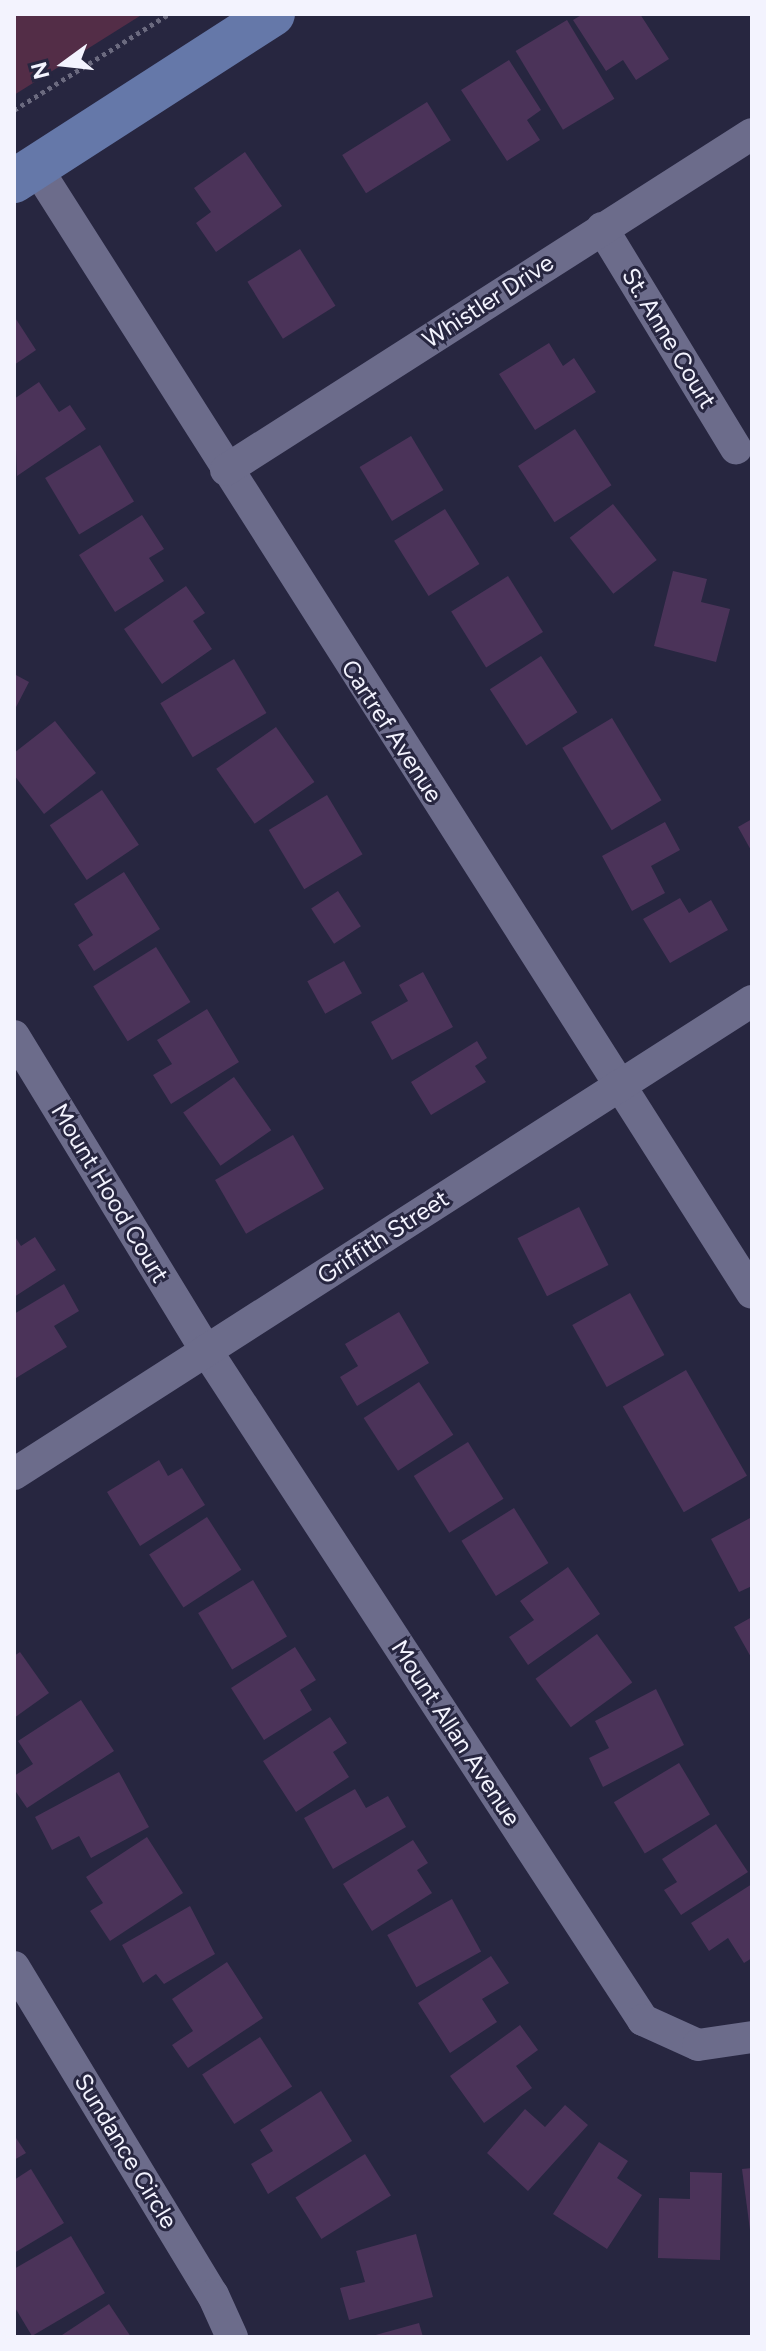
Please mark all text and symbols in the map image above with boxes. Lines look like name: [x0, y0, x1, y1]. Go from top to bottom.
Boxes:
north arrow: [24, 24, 104, 104]
text: N: [25, 59, 56, 82]
street label: Whistler Drive: [417, 248, 559, 354]
street label: St. Anne Court: [616, 263, 722, 413]
street label: Cartref Avenue: [335, 654, 449, 808]
street label: Mount Hood Court: [45, 1098, 175, 1288]
street label: Griffith Street: [312, 1184, 454, 1290]
street label: Mount Allan Avenue: [385, 1635, 527, 1831]
street label: Sundance Circle: [68, 2068, 184, 2234]

